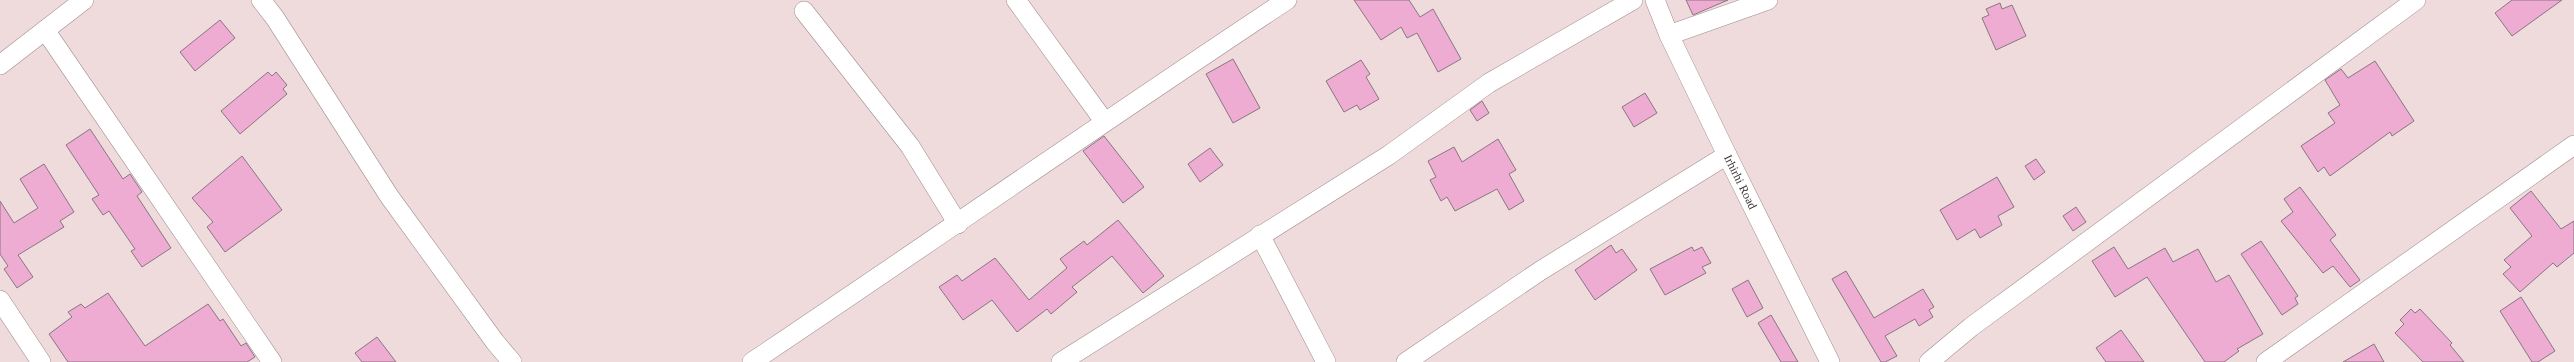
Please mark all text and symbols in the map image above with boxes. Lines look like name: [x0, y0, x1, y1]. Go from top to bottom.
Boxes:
street label: Irhirhi Road: [1721, 152, 1760, 211]

